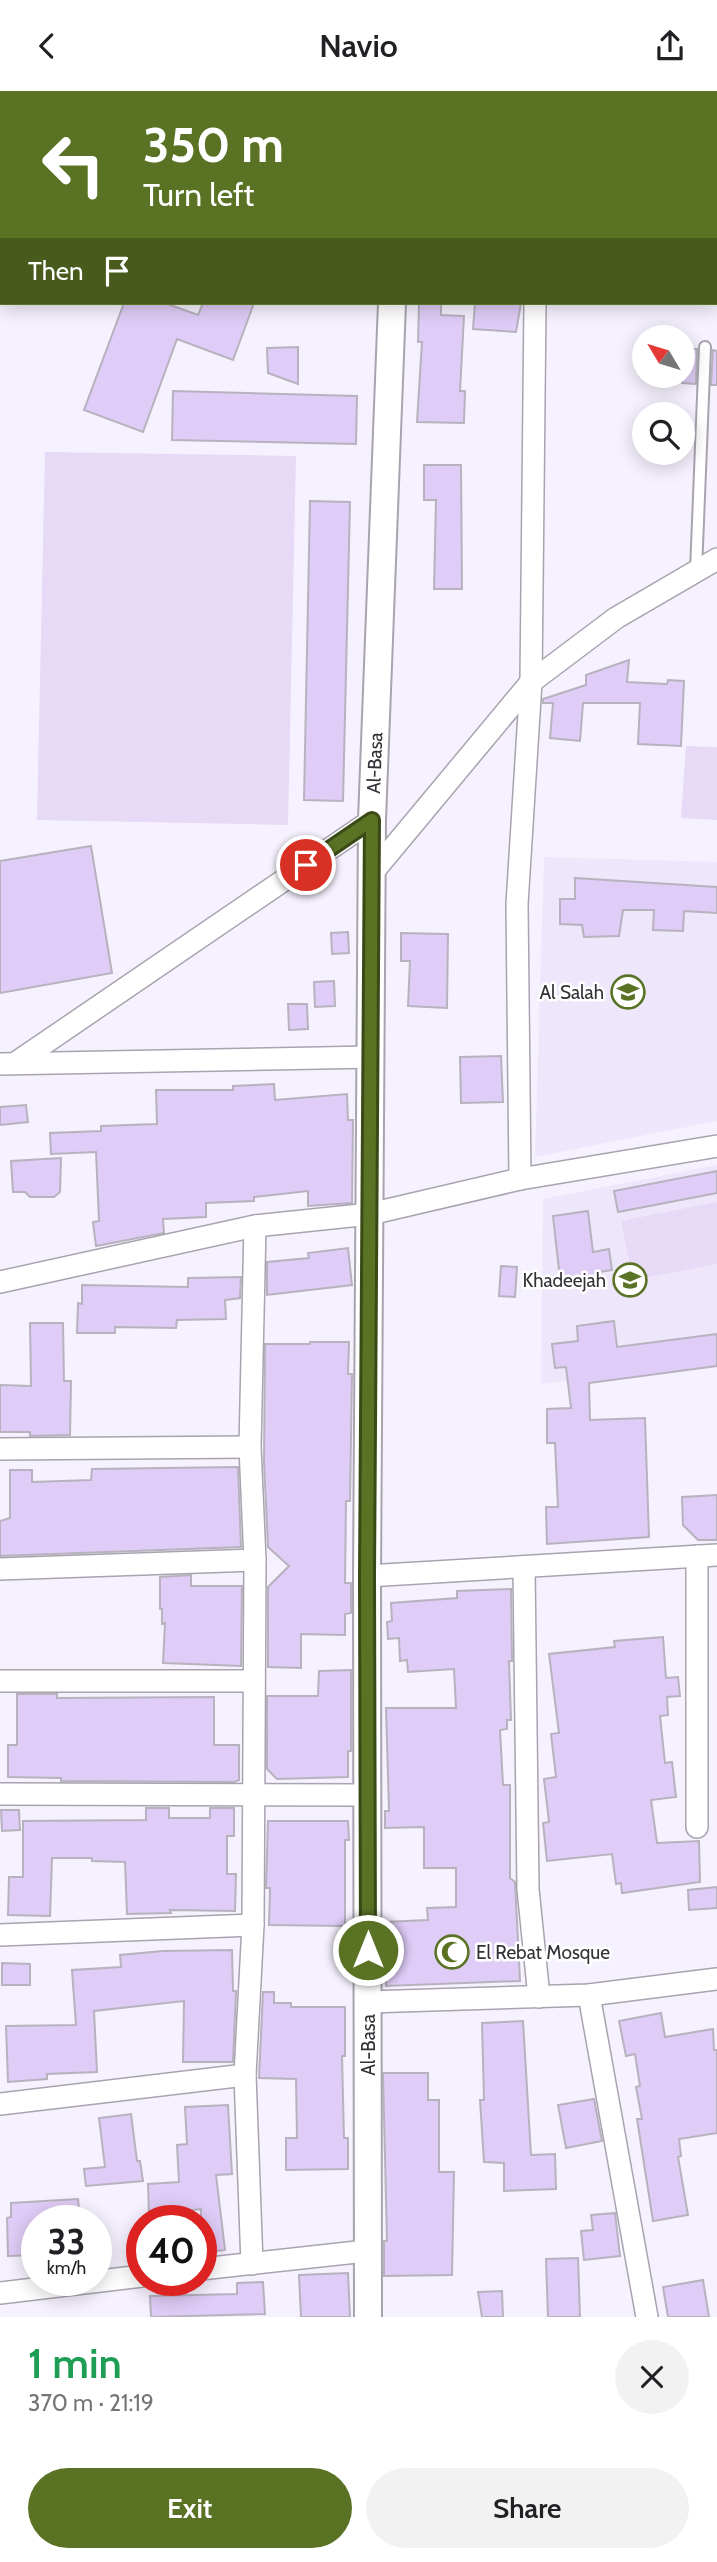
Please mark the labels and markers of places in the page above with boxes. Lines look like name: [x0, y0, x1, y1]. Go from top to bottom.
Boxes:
pin: [276, 835, 336, 895]
school or university icon: Al Salah: [609, 973, 647, 1011]
place label: Al Salah: [540, 981, 604, 1004]
school or university icon: Khadeejah: [611, 1261, 649, 1299]
place label: Khadeejah: [522, 1269, 606, 1292]
mosque icon: El Rebat Mosque: [433, 1933, 471, 1971]
place label: El Rebat Mosque: [476, 1941, 610, 1964]

